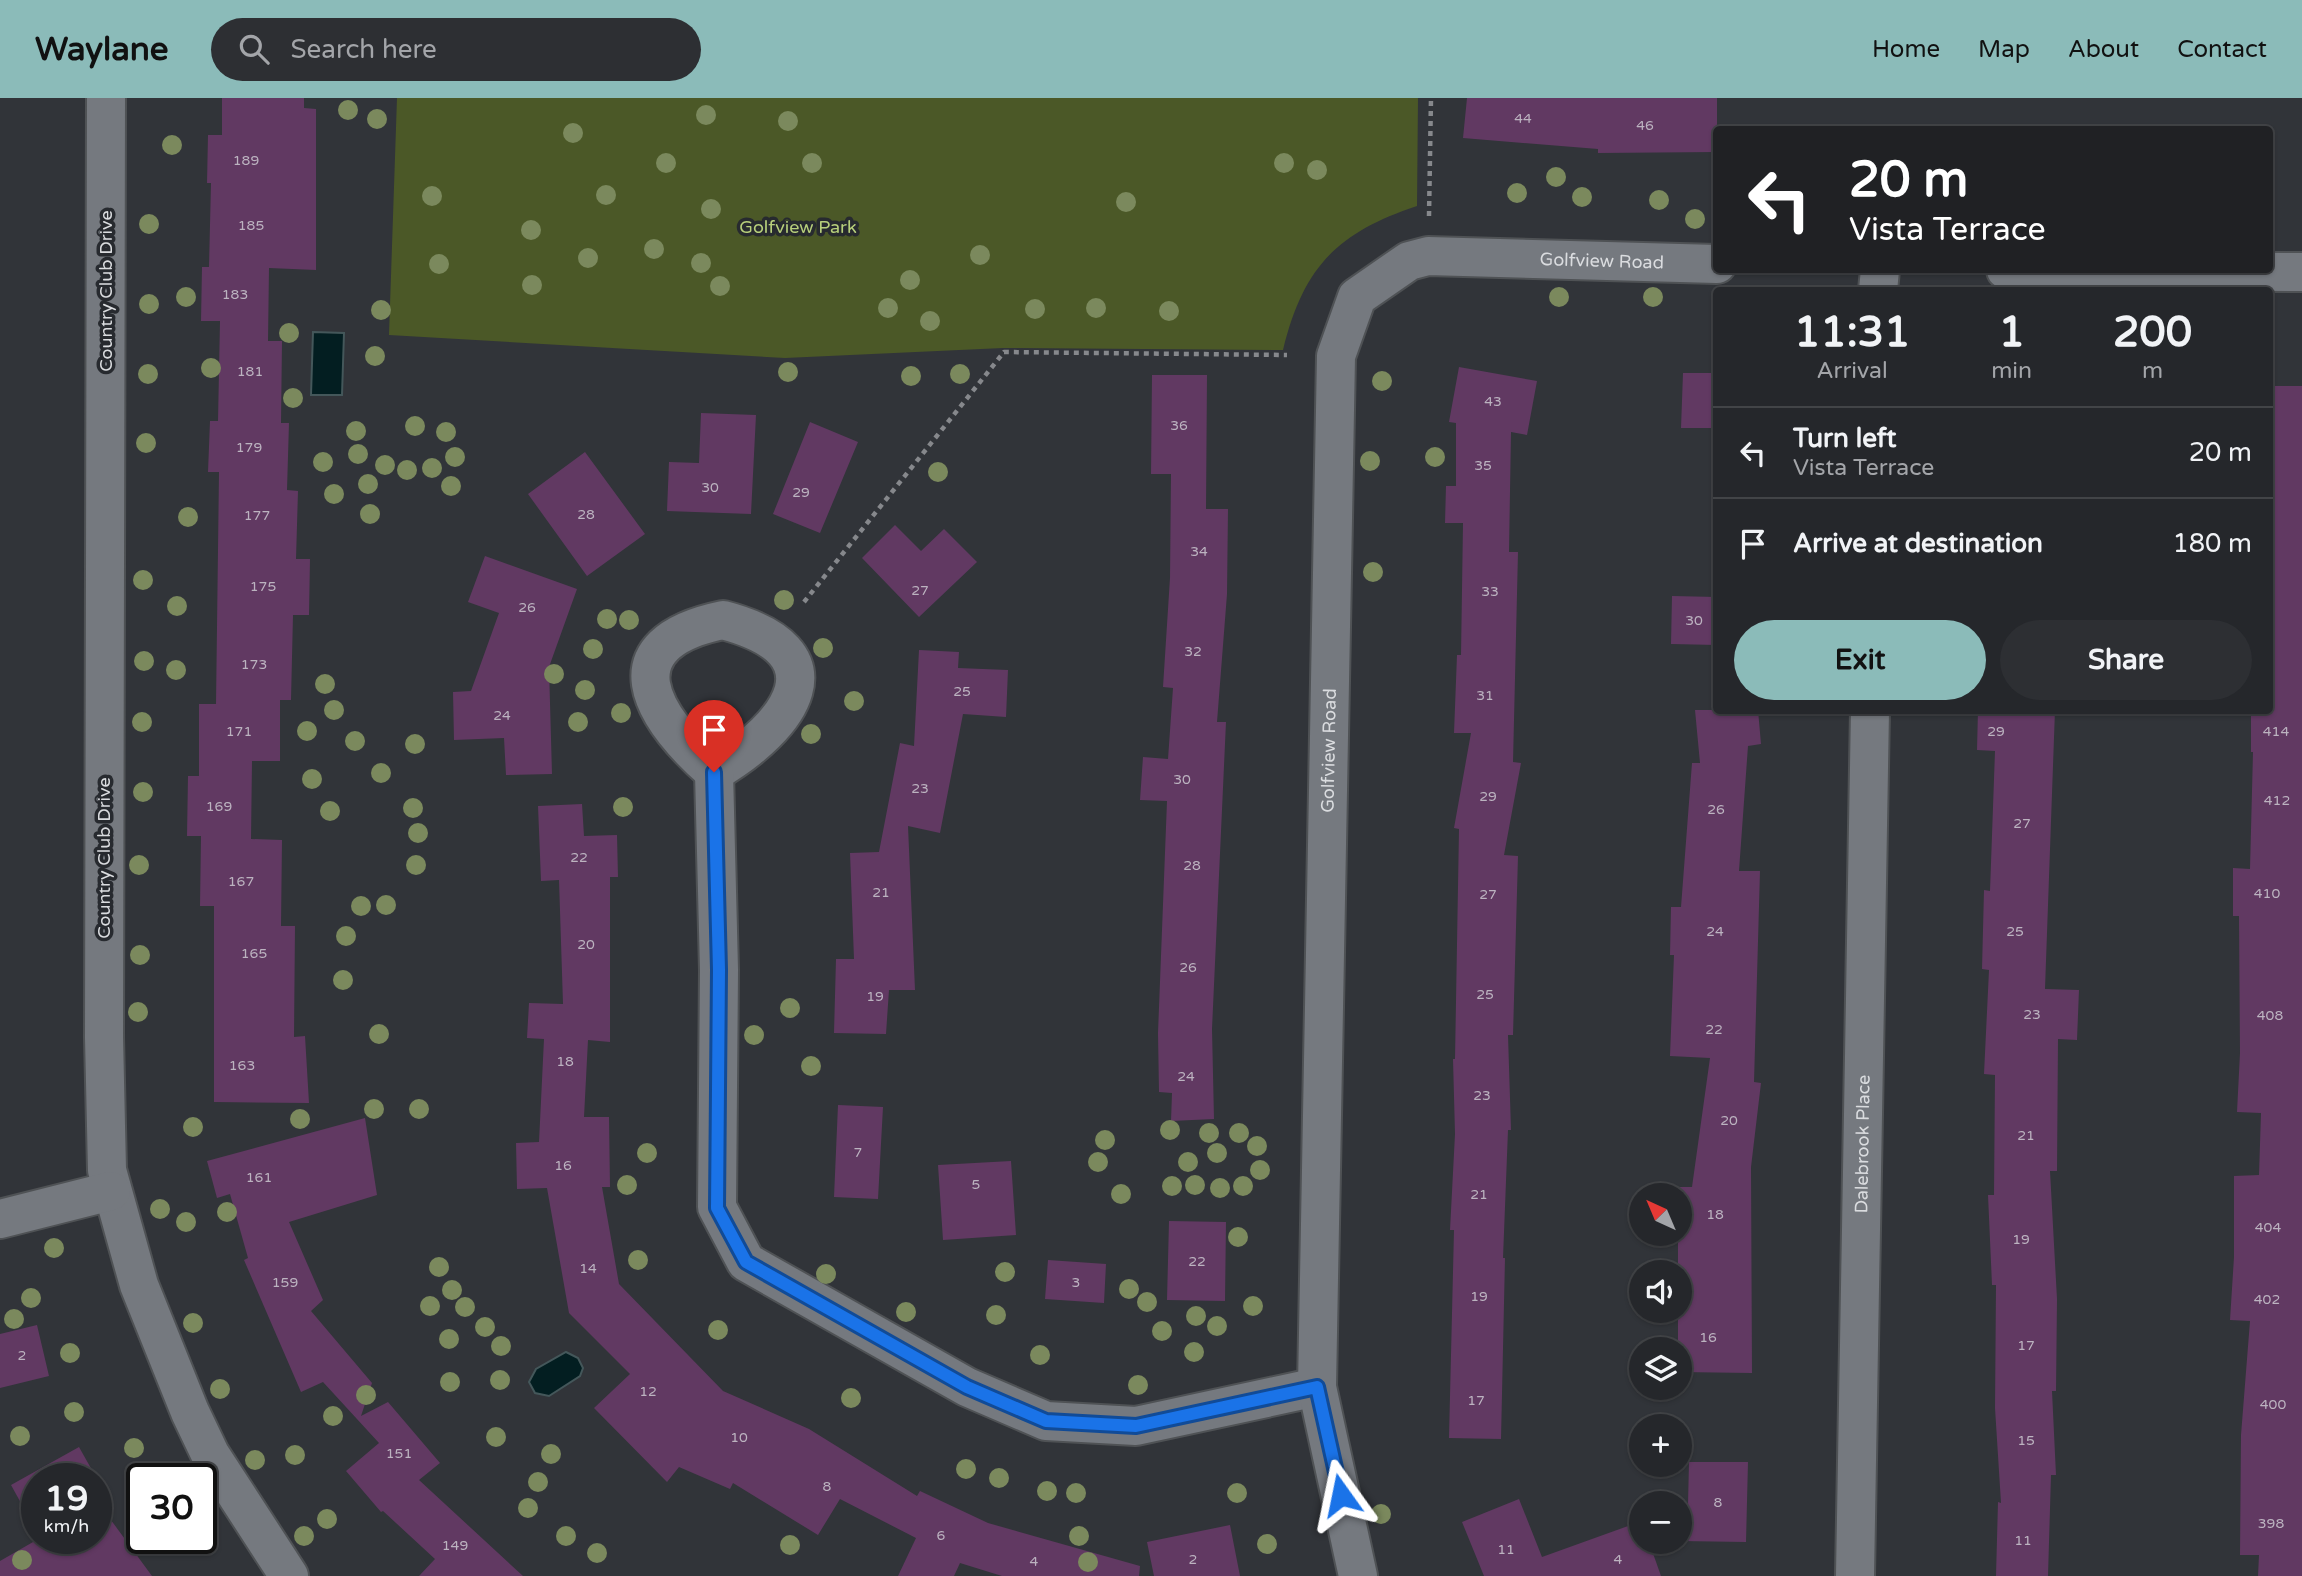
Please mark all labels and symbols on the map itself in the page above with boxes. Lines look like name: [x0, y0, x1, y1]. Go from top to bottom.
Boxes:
house number: 44: [1514, 110, 1532, 127]
house number: 46: [1636, 117, 1654, 134]
house number: 189: [233, 152, 259, 169]
street label: Country Club Drive: [95, 210, 117, 372]
park label: Golfview Park: [739, 216, 857, 238]
house number: 185: [238, 217, 264, 234]
street label: Golfview Road: [1539, 248, 1664, 274]
house number: 183: [222, 286, 248, 303]
house number: 181: [237, 363, 263, 380]
house number: 43: [1484, 393, 1502, 410]
house number: 36: [1170, 417, 1188, 434]
house number: 179: [236, 439, 262, 456]
house number: 35: [1474, 457, 1492, 474]
house number: 30: [701, 479, 719, 496]
house number: 29: [792, 484, 810, 501]
house number: 28: [577, 506, 595, 523]
house number: 177: [244, 507, 270, 524]
house number: 34: [1190, 543, 1208, 560]
house number: 175: [250, 578, 276, 595]
house number: 27: [911, 582, 929, 599]
house number: 33: [1481, 583, 1499, 600]
house number: 26: [518, 599, 536, 616]
house number: 30: [1685, 612, 1703, 629]
house number: 32: [1184, 643, 1202, 660]
house number: 173: [241, 656, 267, 673]
house number: 25: [953, 683, 971, 700]
house number: 31: [1476, 687, 1494, 704]
street label: Golfview Road: [1317, 688, 1341, 813]
pin: [684, 700, 744, 772]
house number: 24: [493, 707, 511, 724]
house number: 171: [226, 723, 252, 740]
house number: 29: [1987, 723, 2005, 740]
house number: 414: [2263, 723, 2289, 740]
house number: 30: [1173, 771, 1191, 788]
street label: Country Club Drive: [93, 777, 115, 939]
house number: 23: [911, 780, 929, 797]
house number: 29: [1479, 788, 1497, 805]
house number: 412: [2264, 792, 2290, 809]
house number: 169: [206, 798, 232, 815]
house number: 26: [1707, 801, 1725, 818]
house number: 27: [2013, 815, 2031, 832]
house number: 22: [570, 849, 588, 866]
house number: 28: [1183, 857, 1201, 874]
house number: 167: [228, 873, 254, 890]
house number: 21: [872, 884, 890, 901]
house number: 410: [2254, 885, 2280, 902]
house number: 27: [1479, 886, 1497, 903]
house number: 24: [1706, 923, 1724, 940]
house number: 25: [2006, 923, 2024, 940]
house number: 20: [577, 936, 595, 953]
house number: 165: [241, 945, 267, 962]
house number: 26: [1179, 959, 1197, 976]
house number: 25: [1476, 986, 1494, 1003]
house number: 19: [866, 988, 884, 1005]
house number: 23: [2023, 1006, 2041, 1023]
house number: 408: [2257, 1007, 2283, 1024]
house number: 22: [1705, 1021, 1723, 1038]
house number: 18: [556, 1053, 574, 1070]
house number: 163: [229, 1057, 255, 1074]
house number: 24: [1177, 1068, 1195, 1085]
street label: Dalebrook Place: [1850, 1074, 1875, 1214]
house number: 23: [1473, 1087, 1491, 1104]
house number: 20: [1720, 1112, 1738, 1129]
house number: 21: [2017, 1127, 2035, 1144]
house number: 7: [854, 1144, 862, 1161]
house number: 16: [554, 1157, 572, 1174]
house number: 161: [246, 1169, 272, 1186]
house number: 5: [972, 1176, 980, 1193]
north arrow: [1629, 1183, 1692, 1246]
house number: 21: [1470, 1186, 1488, 1203]
house number: 18: [1706, 1206, 1724, 1223]
house number: 404: [2255, 1219, 2281, 1236]
house number: 19: [2012, 1231, 2030, 1248]
house number: 22: [1188, 1253, 1206, 1270]
house number: 14: [579, 1260, 597, 1277]
house number: 159: [272, 1274, 298, 1291]
house number: 3: [1072, 1274, 1080, 1291]
house number: 19: [1470, 1288, 1488, 1305]
house number: 402: [2254, 1291, 2280, 1308]
house number: 16: [1699, 1329, 1717, 1346]
house number: 17: [2017, 1337, 2035, 1354]
house number: 2: [18, 1347, 26, 1364]
house number: 12: [639, 1383, 657, 1400]
house number: 17: [1467, 1392, 1485, 1409]
house number: 400: [2260, 1396, 2286, 1413]
house number: 10: [730, 1429, 748, 1446]
house number: 15: [2017, 1432, 2035, 1449]
house number: 151: [386, 1445, 412, 1462]
position arrow: [1304, 1458, 1378, 1532]
speed limit sign: 30: [126, 1463, 217, 1554]
house number: 8: [823, 1478, 832, 1495]
house number: 8: [1714, 1494, 1723, 1511]
house number: 398: [2258, 1515, 2284, 1532]
house number: 6: [937, 1527, 946, 1544]
house number: 11: [2014, 1532, 2032, 1549]
house number: 149: [442, 1537, 468, 1554]
house number: 11: [1497, 1541, 1515, 1558]
house number: 2: [1189, 1551, 1197, 1568]
house number: 4: [1614, 1551, 1623, 1568]
house number: 4: [1030, 1553, 1039, 1570]

